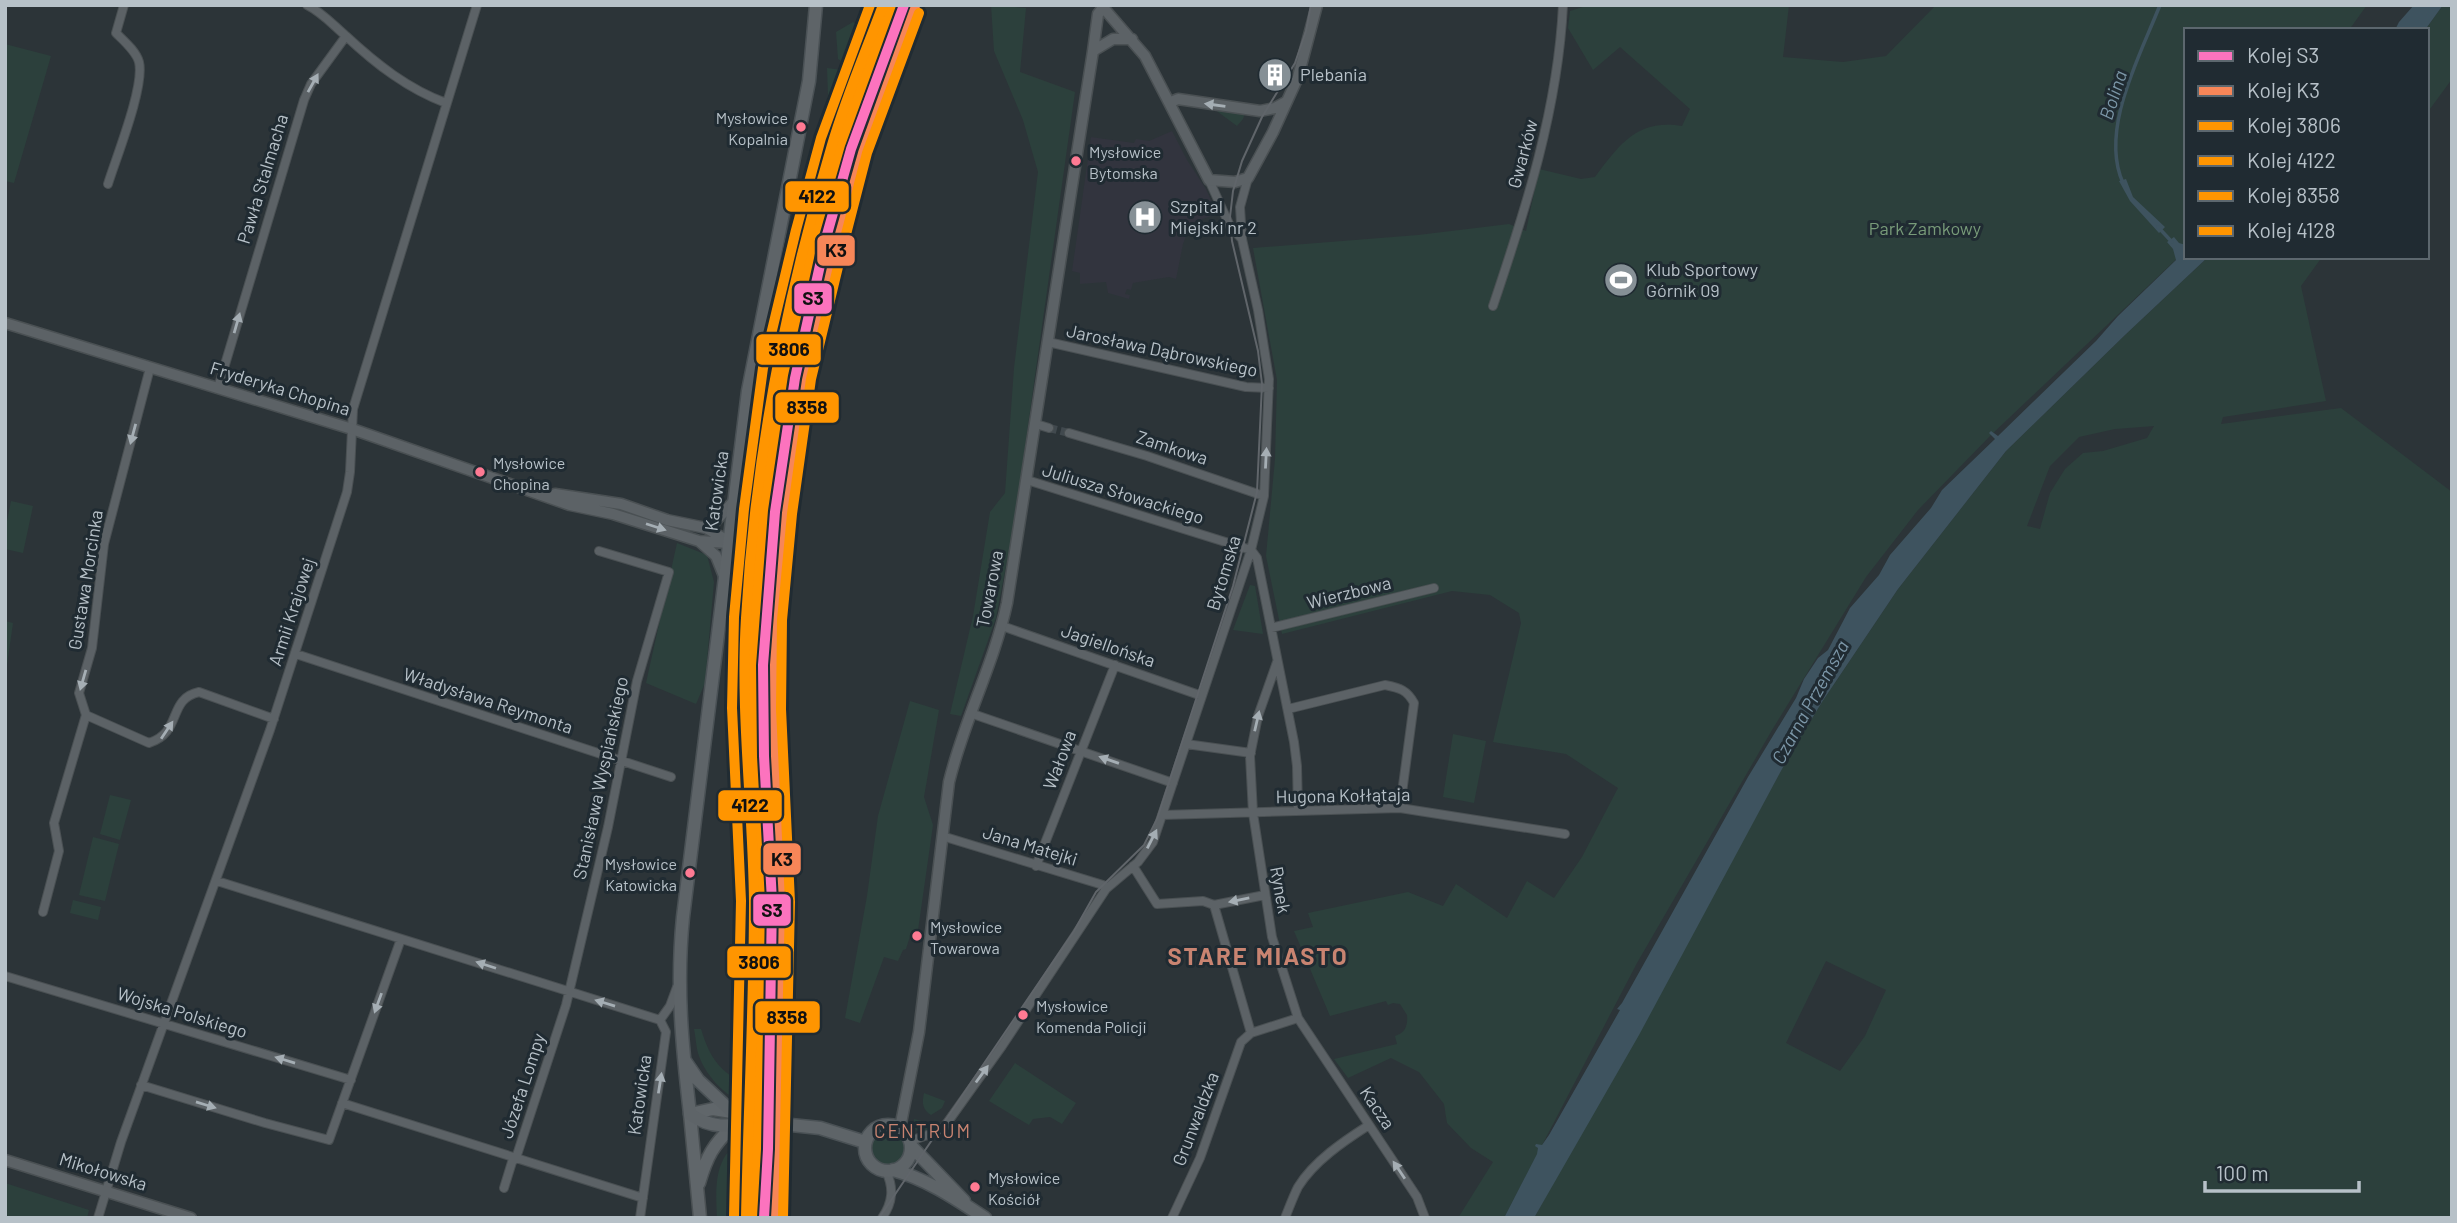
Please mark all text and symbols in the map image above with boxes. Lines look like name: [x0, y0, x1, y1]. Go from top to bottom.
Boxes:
legend: [2184, 28, 2429, 259]
text: Kolej S3: [2247, 42, 2319, 67]
building icon: Plebania: [1256, 56, 1294, 94]
place label: Plebania: [1300, 63, 1367, 85]
water label: Bolina: [2094, 67, 2131, 122]
one-way arrow: [307, 73, 319, 92]
text: Kolej K3: [2247, 77, 2320, 102]
one-way arrow: [1204, 99, 1226, 110]
place label: Mysłowice Kopalnia: [716, 108, 788, 148]
street label: Pawła Stalmacha: [232, 111, 292, 246]
text: Kolej 3806: [2247, 112, 2341, 137]
street label: Gwarków: [1502, 117, 1542, 191]
marker: Mysłowice Kopalnia: [794, 120, 808, 134]
place label: Mysłowice Bytomska: [1089, 142, 1161, 182]
text: Kolej 4122: [2247, 147, 2336, 172]
marker: Mysłowice Bytomska: [1069, 154, 1083, 168]
line badge: 4122: [784, 180, 850, 213]
text: Kolej 8358: [2247, 182, 2340, 207]
text: 4122: [798, 184, 836, 207]
place label: Szpital Miejski nr 2: [1170, 195, 1257, 238]
hospital icon: Szpital Miejski nr 2: [1126, 198, 1164, 236]
park label: Park Zamkowy: [1869, 217, 1981, 239]
text: Kolej 4128: [2247, 217, 2336, 242]
line badge: K3: [816, 234, 856, 267]
text: K3: [825, 238, 847, 261]
place label: Klub Sportowy Górnik 09: [1646, 258, 1758, 301]
sports icon: Klub Sportowy Górnik 09: [1602, 261, 1640, 299]
line badge: S3: [793, 282, 833, 315]
text: S3: [802, 286, 824, 309]
one-way arrow: [232, 312, 243, 334]
street label: Jarosława Dąbrowskiego: [1065, 319, 1260, 381]
line badge: 3806: [755, 333, 822, 366]
text: 3806: [768, 337, 810, 360]
street label: Fryderyka Chopina: [208, 356, 353, 420]
line badge: 8358: [774, 391, 840, 424]
text: 8358: [786, 395, 828, 418]
one-way arrow: [127, 423, 138, 445]
street label: Zamkowa: [1134, 425, 1211, 469]
one-way arrow: [1260, 447, 1271, 469]
street label: Katowicka: [699, 449, 733, 532]
place label: Mysłowice Chopina: [493, 453, 565, 493]
street label: Juliusza Słowackiego: [1040, 458, 1207, 528]
marker: Mysłowice Chopina: [473, 465, 487, 479]
street label: Gustawa Morcinka: [63, 508, 107, 651]
one-way arrow: [646, 523, 667, 533]
street label: Bytomska: [1201, 533, 1245, 613]
street label: Towarowa: [971, 548, 1007, 629]
street label: Armii Krajowej: [263, 555, 319, 669]
street label: Wierzbowa: [1305, 571, 1393, 613]
street label: Jagiellońska: [1058, 619, 1158, 671]
water label: Czarna Przemsza: [1766, 636, 1853, 768]
street label: Władysława Reymonta: [401, 662, 576, 738]
one-way arrow: [77, 669, 88, 691]
street label: Stanisława Wyspiańskiego: [568, 674, 632, 881]
one-way arrow: [1252, 710, 1263, 732]
one-way arrow: [160, 721, 174, 739]
street label: Wałowa: [1038, 727, 1080, 792]
one-way arrow: [1098, 754, 1119, 765]
street label: Hugona Kołłątaja: [1275, 783, 1411, 807]
line badge: 4122: [717, 789, 783, 822]
text: 4122: [731, 793, 769, 816]
street label: Jana Matejki: [980, 820, 1080, 870]
one-way arrow: [1146, 829, 1158, 849]
line badge: K3: [762, 842, 802, 876]
text: K3: [771, 847, 793, 870]
place label: Mysłowice Katowicka: [605, 854, 677, 894]
street label: Rynek: [1266, 865, 1296, 915]
marker: Mysłowice Katowicka: [683, 866, 697, 880]
line badge: S3: [752, 893, 792, 927]
one-way arrow: [1228, 894, 1250, 905]
text: S3: [761, 898, 783, 921]
place label: Mysłowice Towarowa: [930, 917, 1002, 957]
marker: Mysłowice Towarowa: [910, 929, 924, 943]
district label: STARE MIASTO: [1167, 941, 1349, 970]
line badge: 3806: [726, 945, 792, 979]
text: 3806: [738, 950, 780, 973]
one-way arrow: [475, 960, 496, 970]
street label: Wojska Polskiego: [115, 982, 250, 1042]
one-way arrow: [372, 993, 383, 1014]
place label: Mysłowice Komenda Policji: [1036, 996, 1147, 1036]
one-way arrow: [594, 998, 615, 1008]
line badge: 8358: [754, 1000, 821, 1034]
text: 8358: [766, 1005, 808, 1028]
marker: Mysłowice Komenda Policji: [1016, 1008, 1030, 1022]
street label: Józefa Lompy: [495, 1030, 549, 1141]
street label: Katowicka: [622, 1053, 656, 1136]
one-way arrow: [274, 1055, 295, 1065]
one-way arrow: [975, 1065, 989, 1083]
street label: Grunwaldzka: [1167, 1069, 1223, 1169]
one-way arrow: [655, 1071, 666, 1093]
street label: Kacza: [1356, 1082, 1400, 1133]
one-way arrow: [196, 1100, 217, 1110]
district label: CENTRUM: [874, 1119, 972, 1142]
street label: Mikołowska: [57, 1147, 150, 1195]
scale bar: [2205, 1150, 2359, 1194]
text: 100 m: [2216, 1160, 2269, 1185]
one-way arrow: [1393, 1161, 1406, 1180]
place label: Mysłowice Kościół: [988, 1168, 1060, 1208]
marker: Mysłowice Kościół: [968, 1180, 982, 1194]

